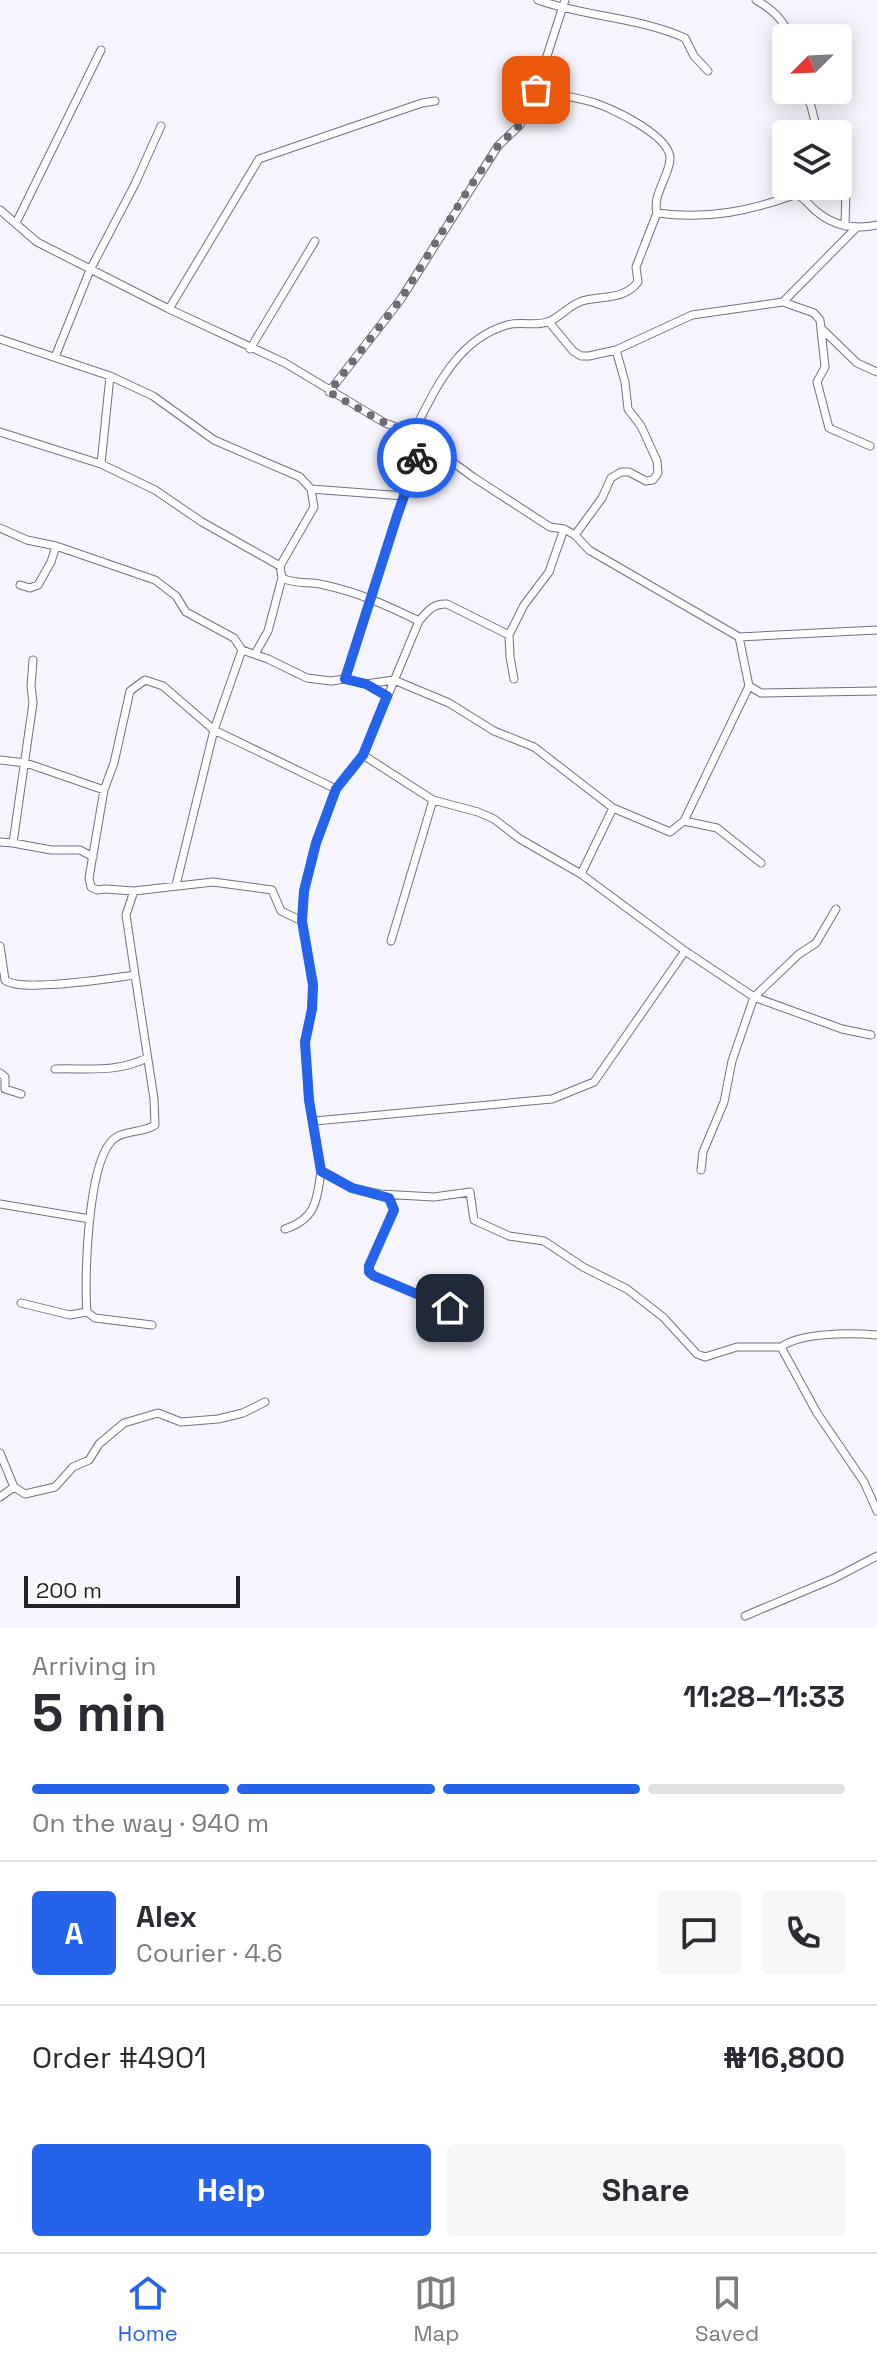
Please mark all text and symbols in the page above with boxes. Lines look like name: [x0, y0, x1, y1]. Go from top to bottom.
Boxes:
north arrow: [772, 24, 852, 104]
map controls: [772, 24, 852, 200]
pin: [502, 56, 570, 124]
icon: bag: [514, 68, 558, 112]
button: layers: [772, 120, 852, 200]
courier: [377, 418, 457, 498]
icon: bike: [395, 436, 439, 480]
pin: [416, 1274, 484, 1342]
icon: home: [428, 1286, 472, 1330]
scale bar: [24, 1572, 240, 1608]
text: 200 m: [36, 1576, 102, 1604]
text: Arriving in: [32, 1649, 156, 1683]
text: 11:28–11:33: [683, 1677, 845, 1716]
text: 5 min: [32, 1680, 167, 1746]
text: On the way · 940 m: [32, 1806, 269, 1840]
button: chat: [657, 1891, 741, 1975]
button: phone: [761, 1891, 845, 1975]
text: Alex: [136, 1897, 197, 1936]
text: A: [64, 1914, 84, 1953]
text: Courier · 4.6: [136, 1936, 283, 1970]
text: Order #4901: [32, 2038, 207, 2077]
text: ₦16,800: [723, 2038, 845, 2077]
button: Help: [32, 2144, 431, 2236]
button: Share: [447, 2144, 845, 2236]
tab: Home: [118, 2271, 178, 2347]
tab: Map: [413, 2271, 459, 2347]
tab: Saved: [695, 2271, 759, 2347]

